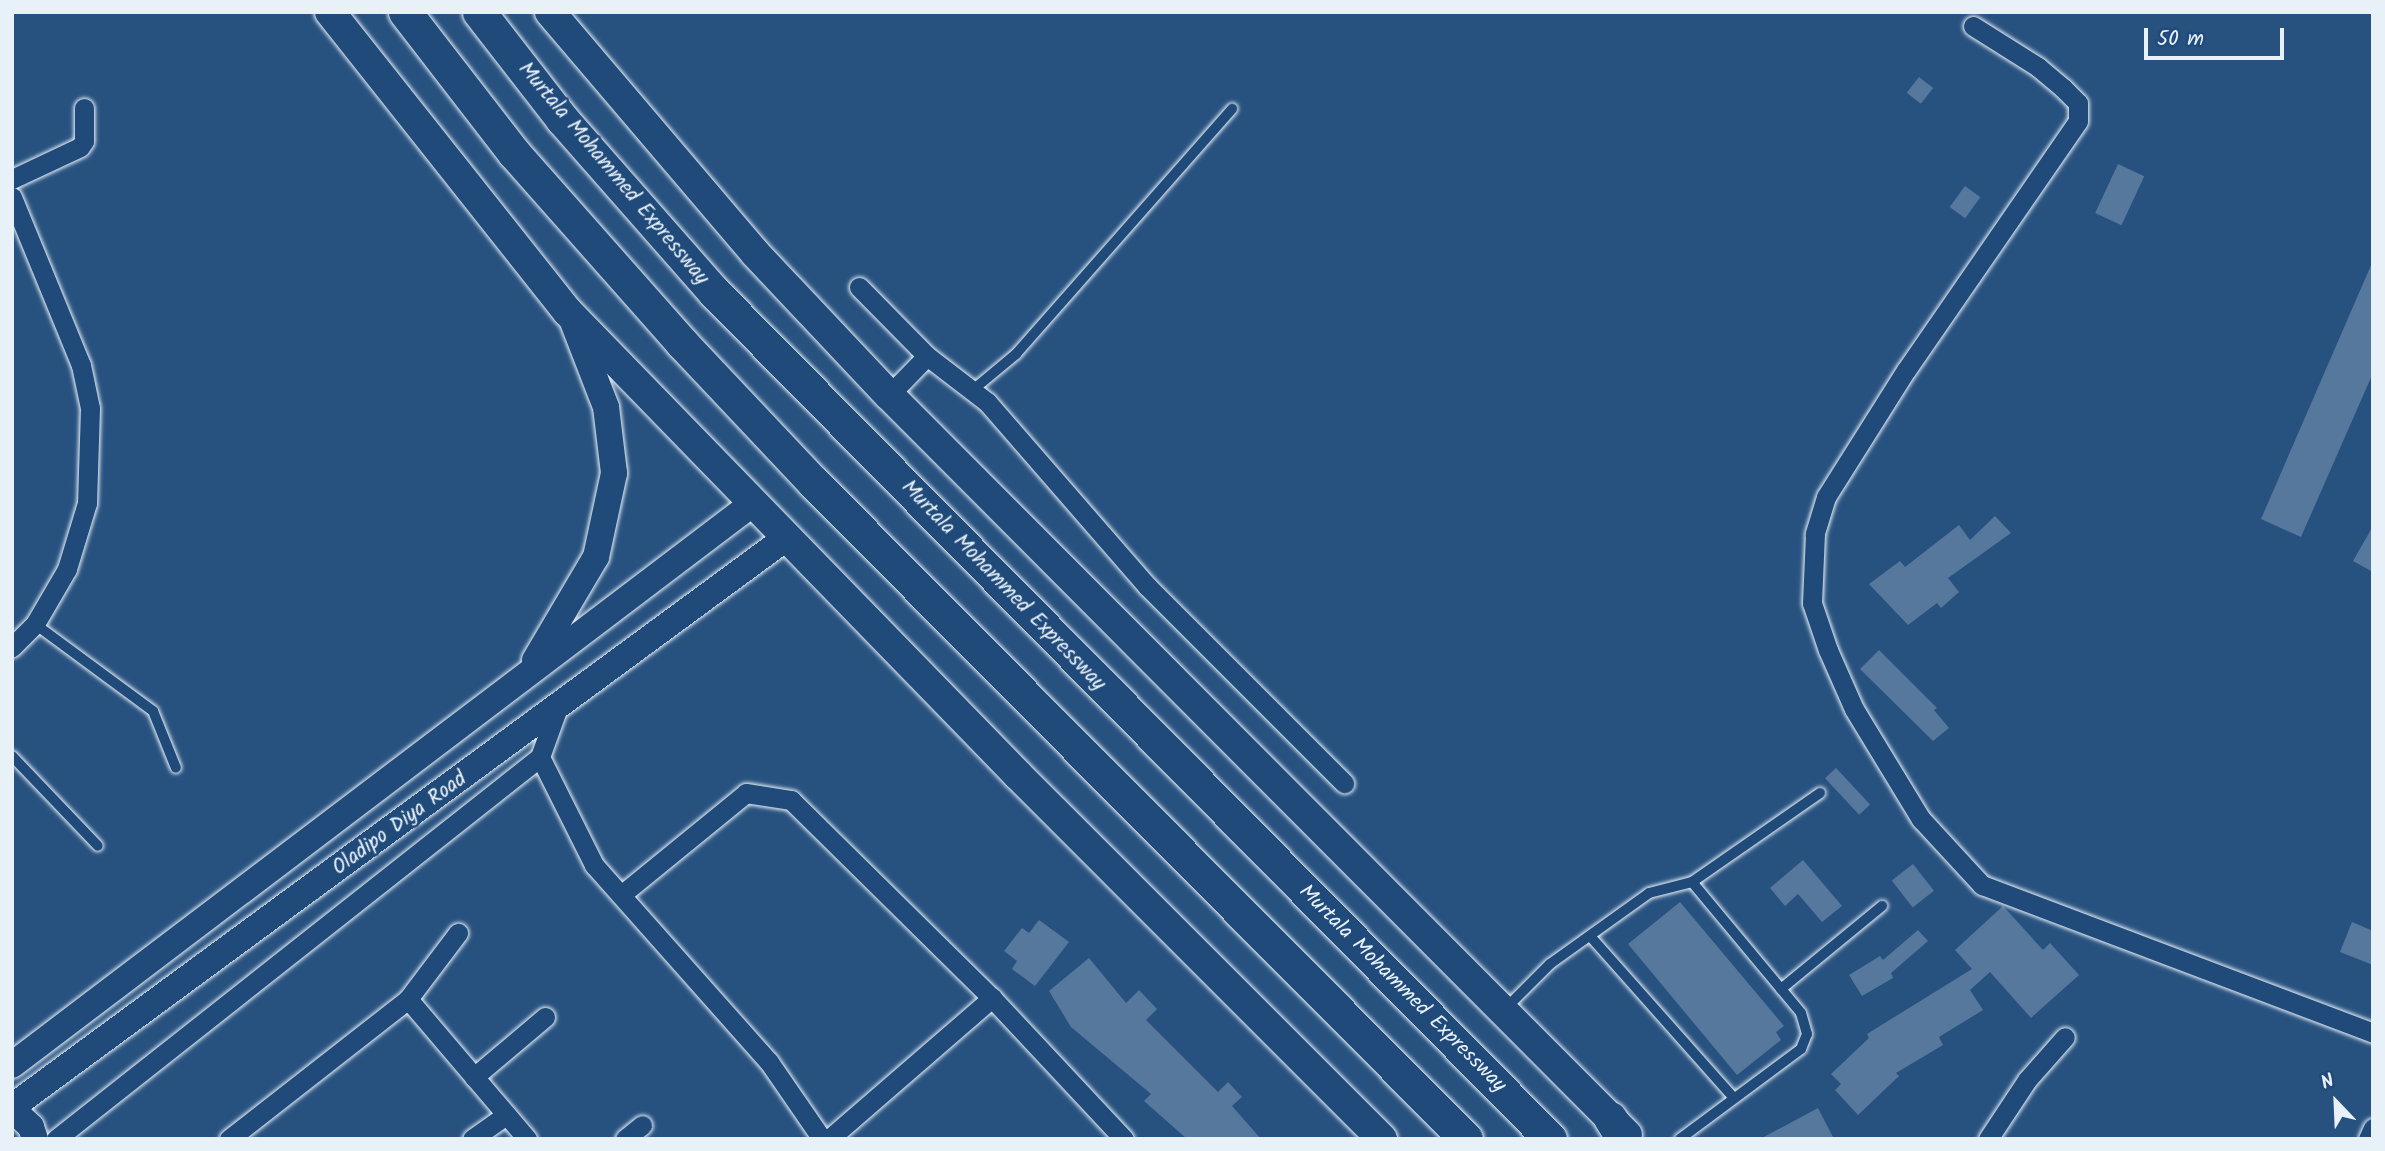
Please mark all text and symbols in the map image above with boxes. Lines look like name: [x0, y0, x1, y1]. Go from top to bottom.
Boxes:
scale bar: [2147, 14, 2287, 58]
text: 50 m: [2157, 23, 2204, 56]
street label: Murtala Mohammed Expressway: [512, 57, 714, 291]
street label: Murtala Mohammed Expressway: [896, 475, 1110, 697]
street label: Oladipo Diya Road: [328, 767, 472, 881]
street label: Murtala Mohammed Expressway: [1293, 880, 1511, 1098]
north arrow: [2301, 1067, 2371, 1137]
text: N: [2316, 1067, 2339, 1099]

